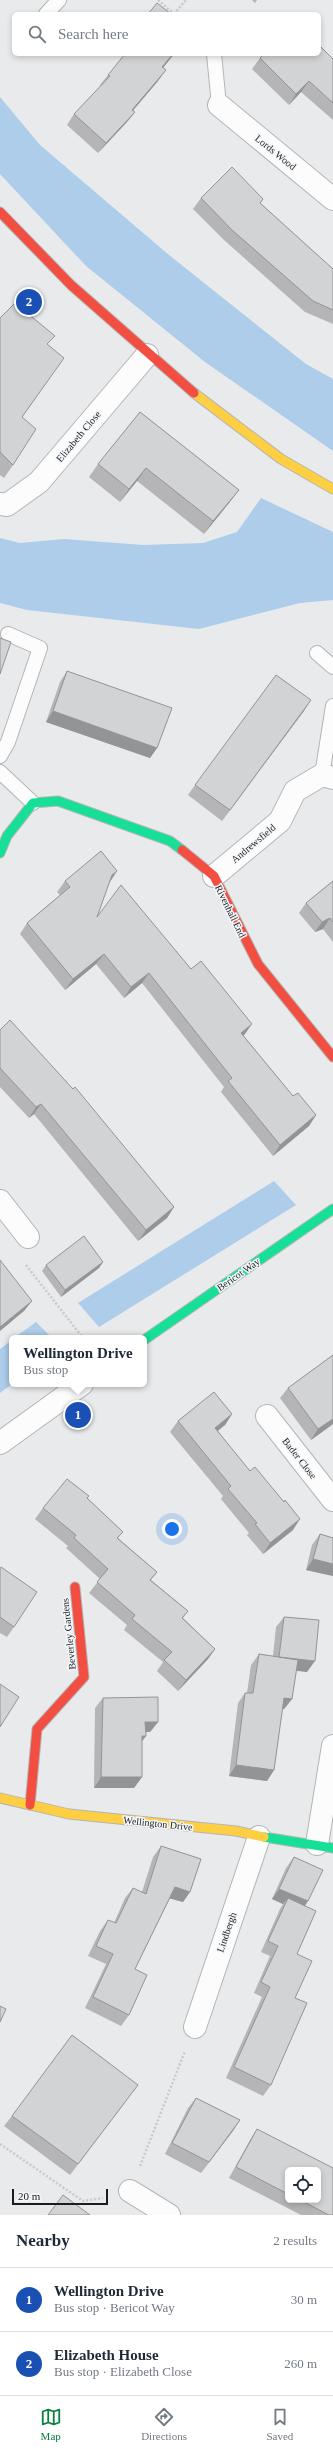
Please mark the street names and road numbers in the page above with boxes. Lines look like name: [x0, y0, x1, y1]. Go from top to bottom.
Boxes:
street label: Lords Wood: [253, 133, 298, 172]
street label: Elizabeth Close: [54, 408, 103, 464]
street label: Andrewsfield: [229, 822, 278, 865]
street label: Rivenhall End: [213, 883, 248, 939]
street label: Bericot Way: [215, 1256, 262, 1293]
street label: Bader Close: [280, 1436, 319, 1482]
street label: Beverley Gardens: [59, 1598, 78, 1670]
street label: Wellington Drive: [123, 1814, 194, 1833]
street label: Lindbergh: [215, 1911, 238, 1954]

